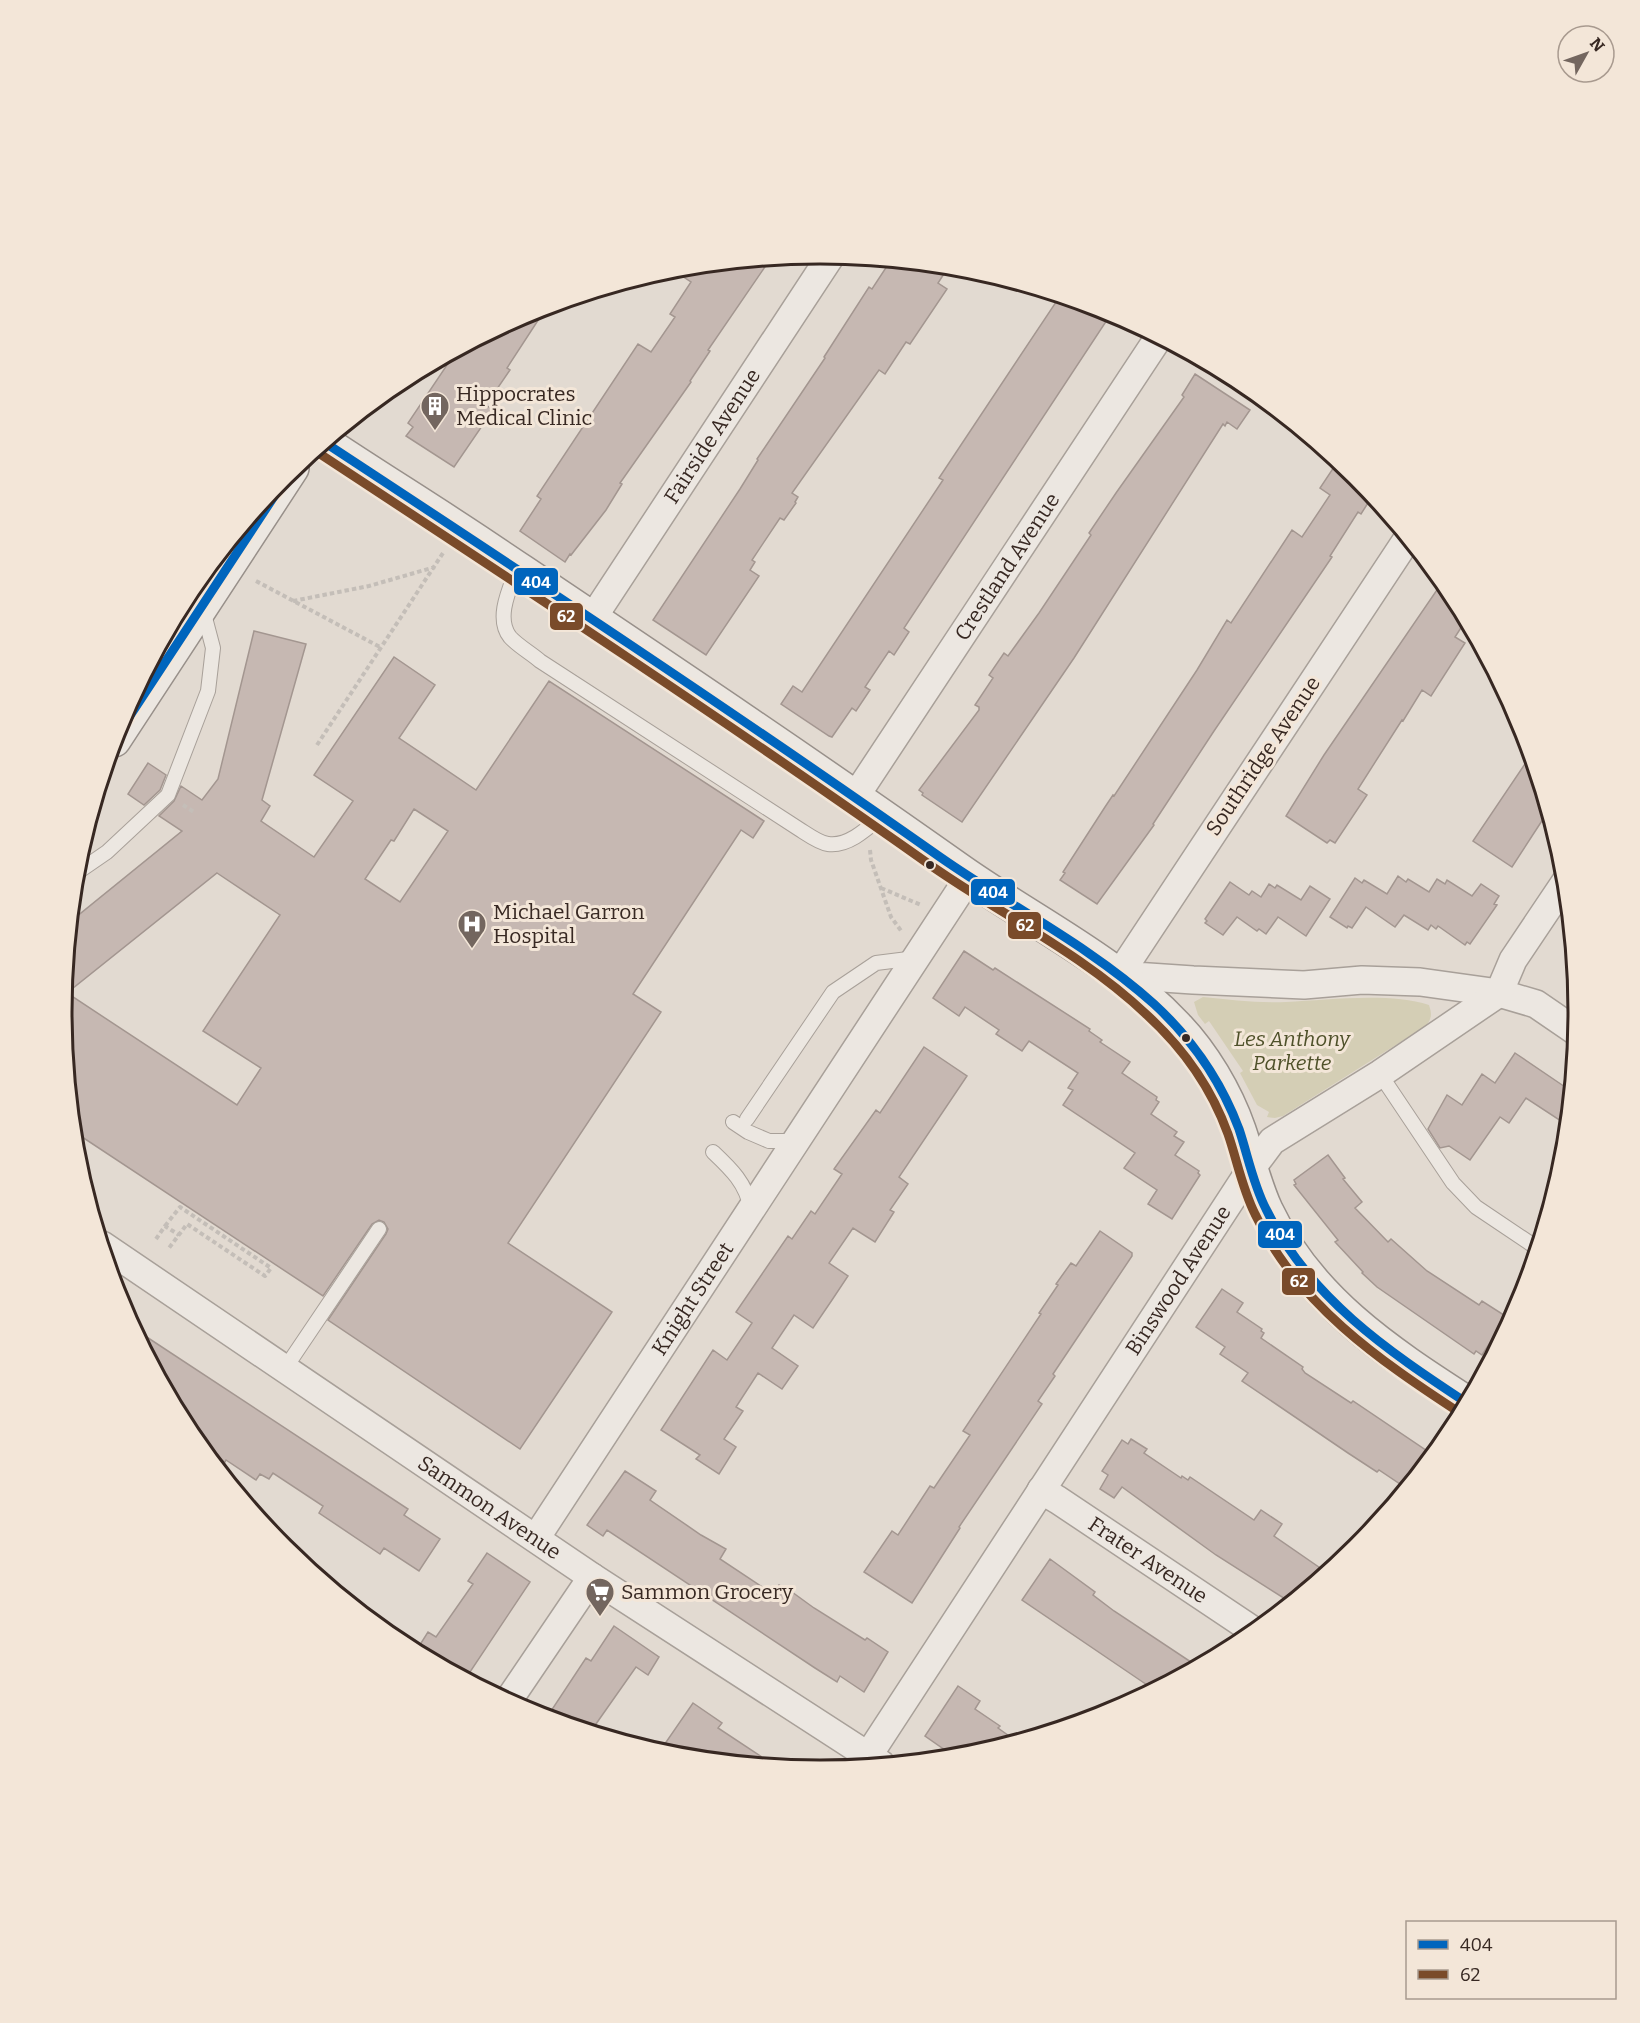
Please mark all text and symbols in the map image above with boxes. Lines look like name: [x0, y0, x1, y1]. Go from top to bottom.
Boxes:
north arrow: [1556, 24, 1616, 84]
text: N: [1586, 34, 1608, 56]
street label: Fairside Avenue: [659, 364, 766, 508]
place label: Hippocrates Medical Clinic: [456, 381, 592, 431]
building icon: Hippocrates Medical Clinic: [419, 390, 451, 432]
street label: Crestland Avenue: [949, 488, 1065, 646]
line badge: 404: [513, 567, 559, 596]
text: 404: [521, 573, 551, 592]
line badge: 62: [549, 602, 584, 631]
text: 62: [557, 607, 575, 626]
street label: Southridge Avenue: [1200, 671, 1326, 841]
unlabelled marker: [924, 859, 936, 871]
line badge: 404: [970, 878, 1016, 906]
text: 404: [978, 883, 1008, 902]
place label: Michael Garron Hospital: [493, 899, 645, 949]
hospital icon: Michael Garron Hospital: [456, 908, 488, 950]
line badge: 62: [1007, 911, 1042, 940]
text: 62: [1016, 916, 1034, 935]
park label: Les Anthony Parkette: [1234, 1026, 1351, 1076]
unlabelled marker: [1180, 1032, 1192, 1044]
street label: Binswood Avenue: [1120, 1201, 1237, 1360]
line badge: 404: [1257, 1220, 1303, 1249]
text: 404: [1265, 1225, 1295, 1244]
street label: Knight Street: [646, 1237, 739, 1360]
line badge: 62: [1281, 1267, 1316, 1296]
text: 62: [1290, 1272, 1308, 1291]
street label: Sammon Avenue: [413, 1450, 566, 1565]
street label: Frater Avenue: [1084, 1511, 1213, 1609]
supermarket icon: Sammon Grocery: [584, 1576, 616, 1618]
place label: Sammon Grocery: [621, 1579, 794, 1605]
legend: [1406, 1921, 1616, 1999]
text: 404: [1460, 1934, 1493, 1956]
text: 62: [1460, 1964, 1480, 1986]

